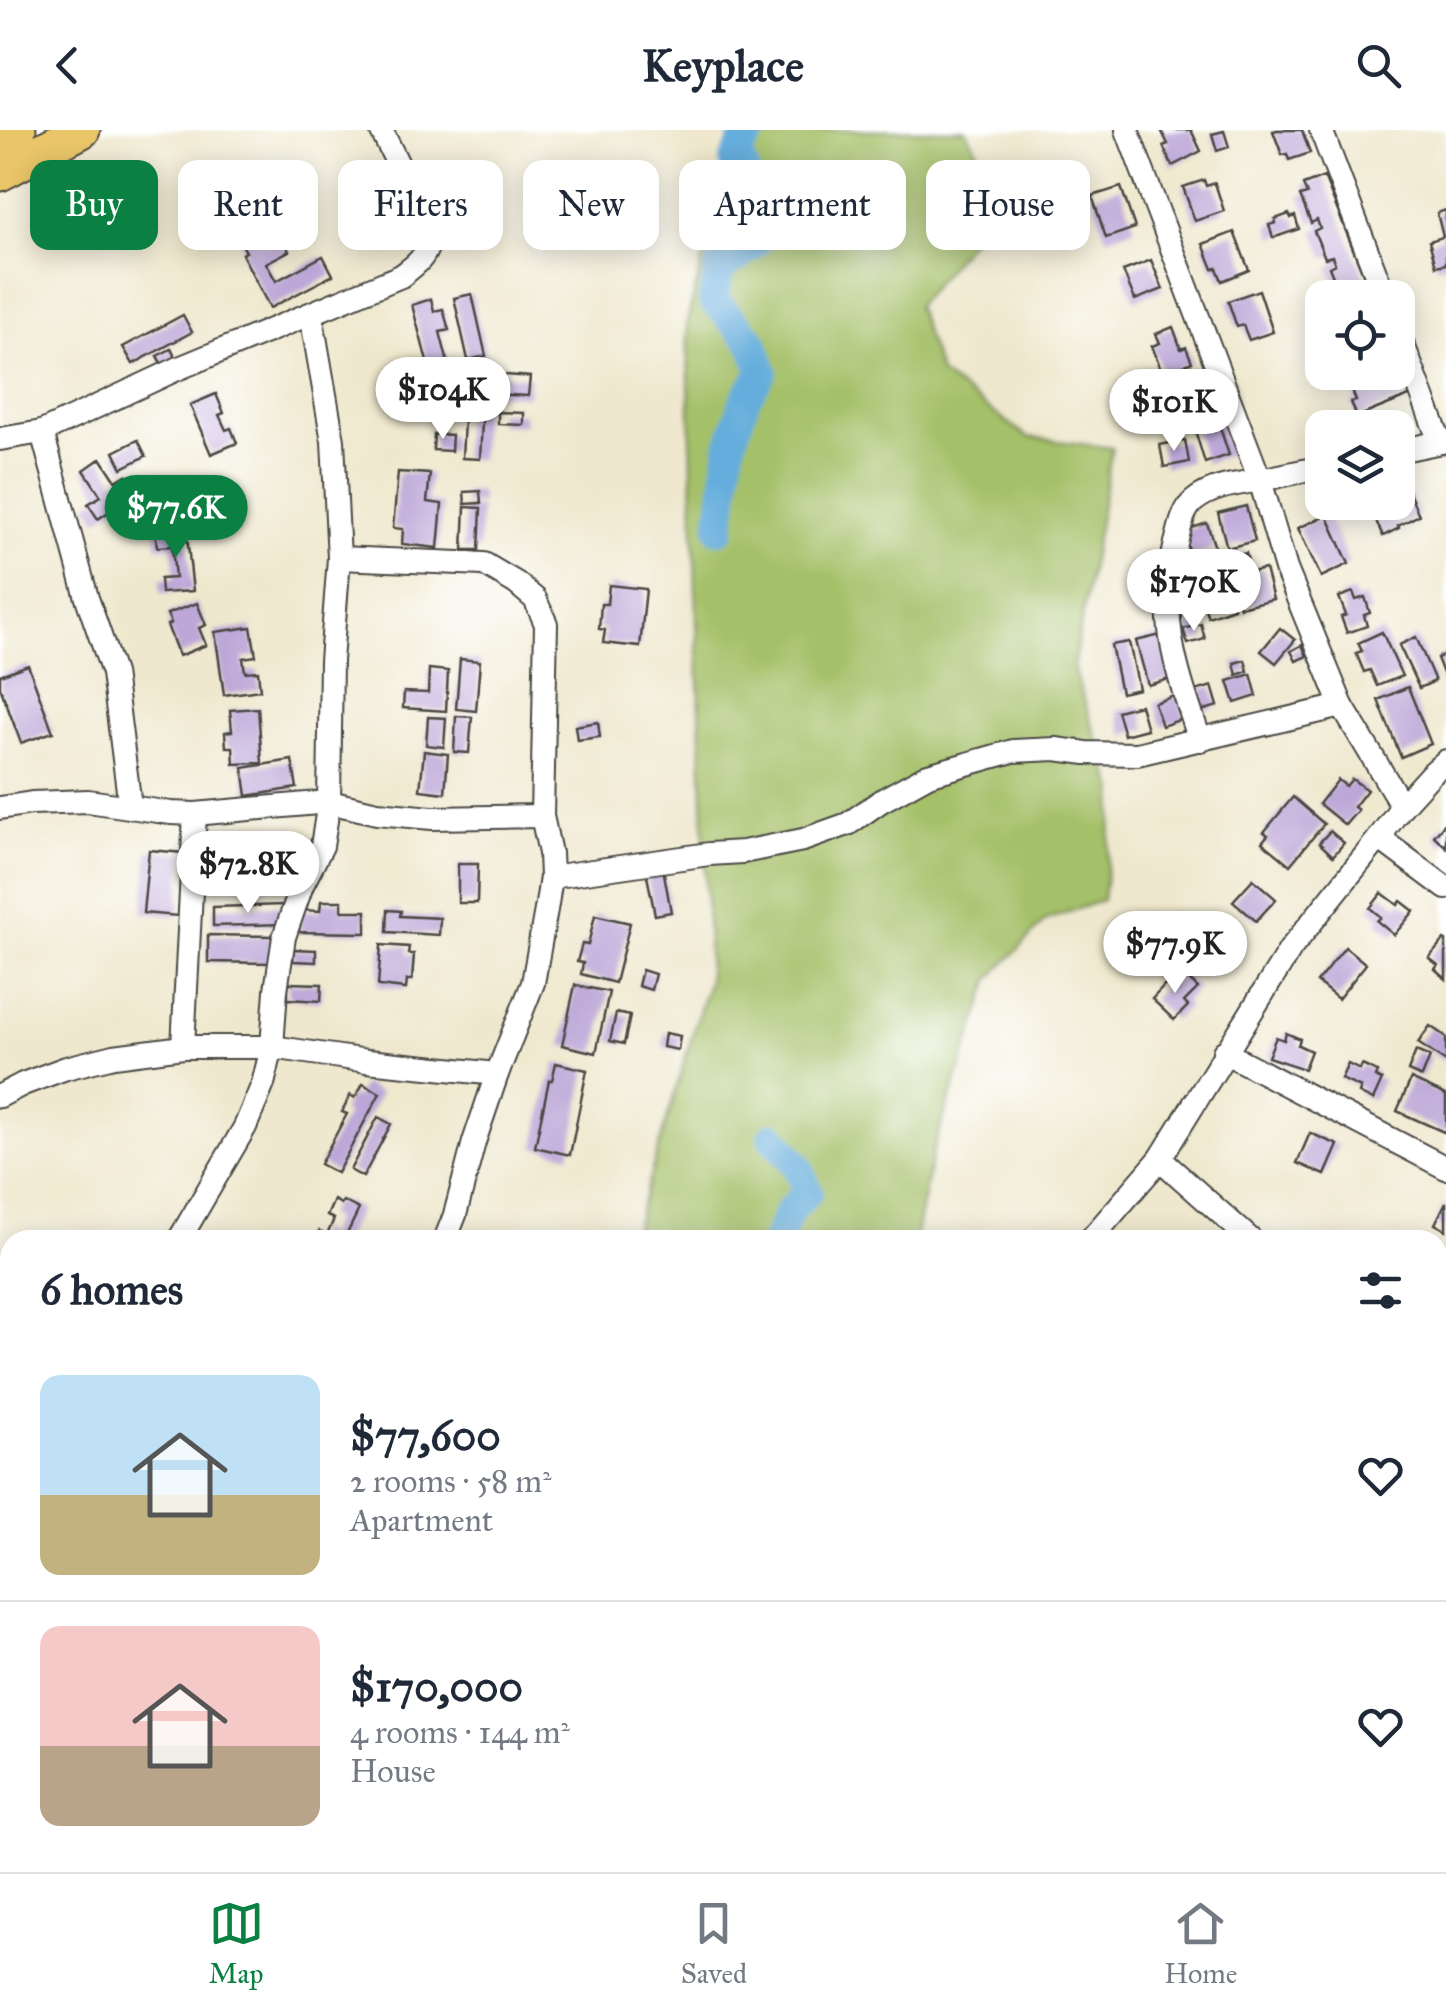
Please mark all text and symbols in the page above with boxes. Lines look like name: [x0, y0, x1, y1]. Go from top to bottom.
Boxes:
icon: back: [40, 38, 95, 93]
text: Keyplace: [642, 38, 804, 93]
icon: search: [1351, 38, 1406, 93]
chip: Buy: [30, 160, 158, 250]
chip: Rent: [178, 160, 318, 250]
chip: Filters: [338, 160, 503, 250]
chip: New: [523, 160, 659, 250]
chip: Apartment: [679, 160, 906, 250]
chip: House: [926, 160, 1090, 250]
map controls: [1305, 280, 1415, 520]
button: locate: [1305, 280, 1415, 390]
pin: $104K: [373, 357, 513, 442]
pin: $101K: [1104, 369, 1244, 454]
text: $104K: [398, 370, 488, 409]
text: $101K: [1131, 382, 1217, 421]
button: layers: [1305, 410, 1415, 520]
pin: $77.6K: [95, 475, 257, 560]
text: $77.6K: [127, 488, 225, 527]
pin: $170K: [1124, 549, 1264, 634]
text: $170K: [1149, 562, 1239, 601]
pin: $72.8K: [167, 831, 329, 916]
text: $72.8K: [198, 844, 298, 883]
pin: $77.9K: [1094, 911, 1256, 996]
text: $77.9K: [1125, 924, 1225, 963]
icon: filters: [1353, 1263, 1408, 1318]
text: 6 homes: [40, 1264, 183, 1316]
text: $77,600: [350, 1410, 501, 1462]
icon: home: [120, 1415, 240, 1535]
icon: heart: [1353, 1448, 1408, 1503]
text: 2 rooms · 58 m²: [350, 1462, 551, 1501]
text: Apartment: [350, 1501, 493, 1540]
text: $170,000: [350, 1661, 523, 1713]
icon: home: [120, 1666, 240, 1786]
icon: heart: [1353, 1699, 1408, 1754]
text: 4 rooms · 144 m²: [350, 1713, 570, 1752]
text: House: [350, 1752, 436, 1791]
tab: Map: [209, 1896, 264, 1991]
tab: Saved: [681, 1896, 747, 1991]
tab: Home: [1164, 1896, 1237, 1991]

